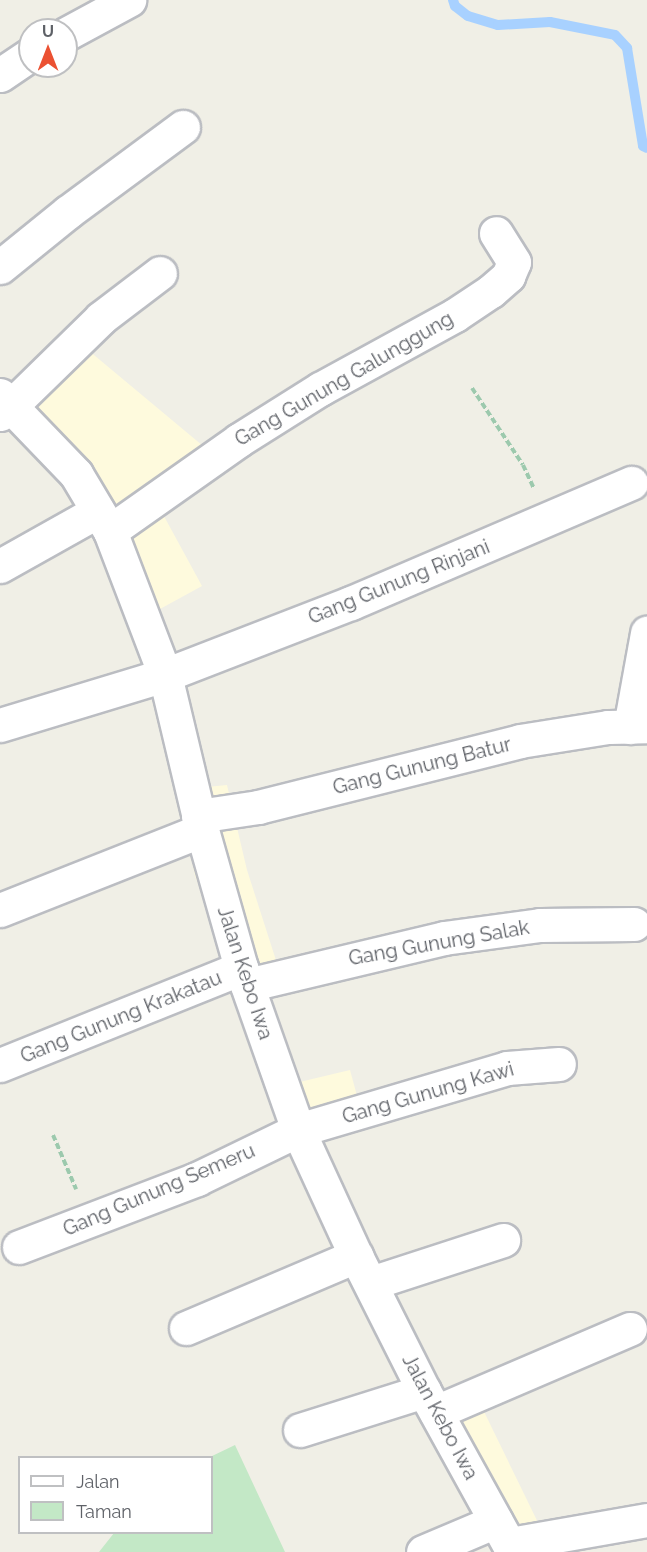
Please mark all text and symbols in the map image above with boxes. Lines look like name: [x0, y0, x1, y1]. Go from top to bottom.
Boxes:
north arrow: [18, 18, 78, 78]
text: U: [42, 22, 54, 41]
street label: Gang Gunung Galunggung: [231, 307, 457, 451]
street label: Gang Gunung Rinjani: [305, 535, 493, 629]
street label: Gang Gunung Batur: [330, 732, 514, 800]
street label: Jalan Kebo Iwa: [212, 903, 278, 1043]
street label: Gang Gunung Salak: [347, 915, 531, 971]
street label: Gang Gunung Krakatau: [17, 966, 225, 1068]
street label: Gang Gunung Kawi: [339, 1057, 517, 1129]
street label: Gang Gunung Semeru: [59, 1139, 259, 1241]
street label: Jalan Kebo Iwa: [397, 1350, 483, 1484]
legend: [18, 1456, 213, 1534]
text: Jalan: [76, 1471, 120, 1492]
text: Taman: [76, 1501, 132, 1522]

